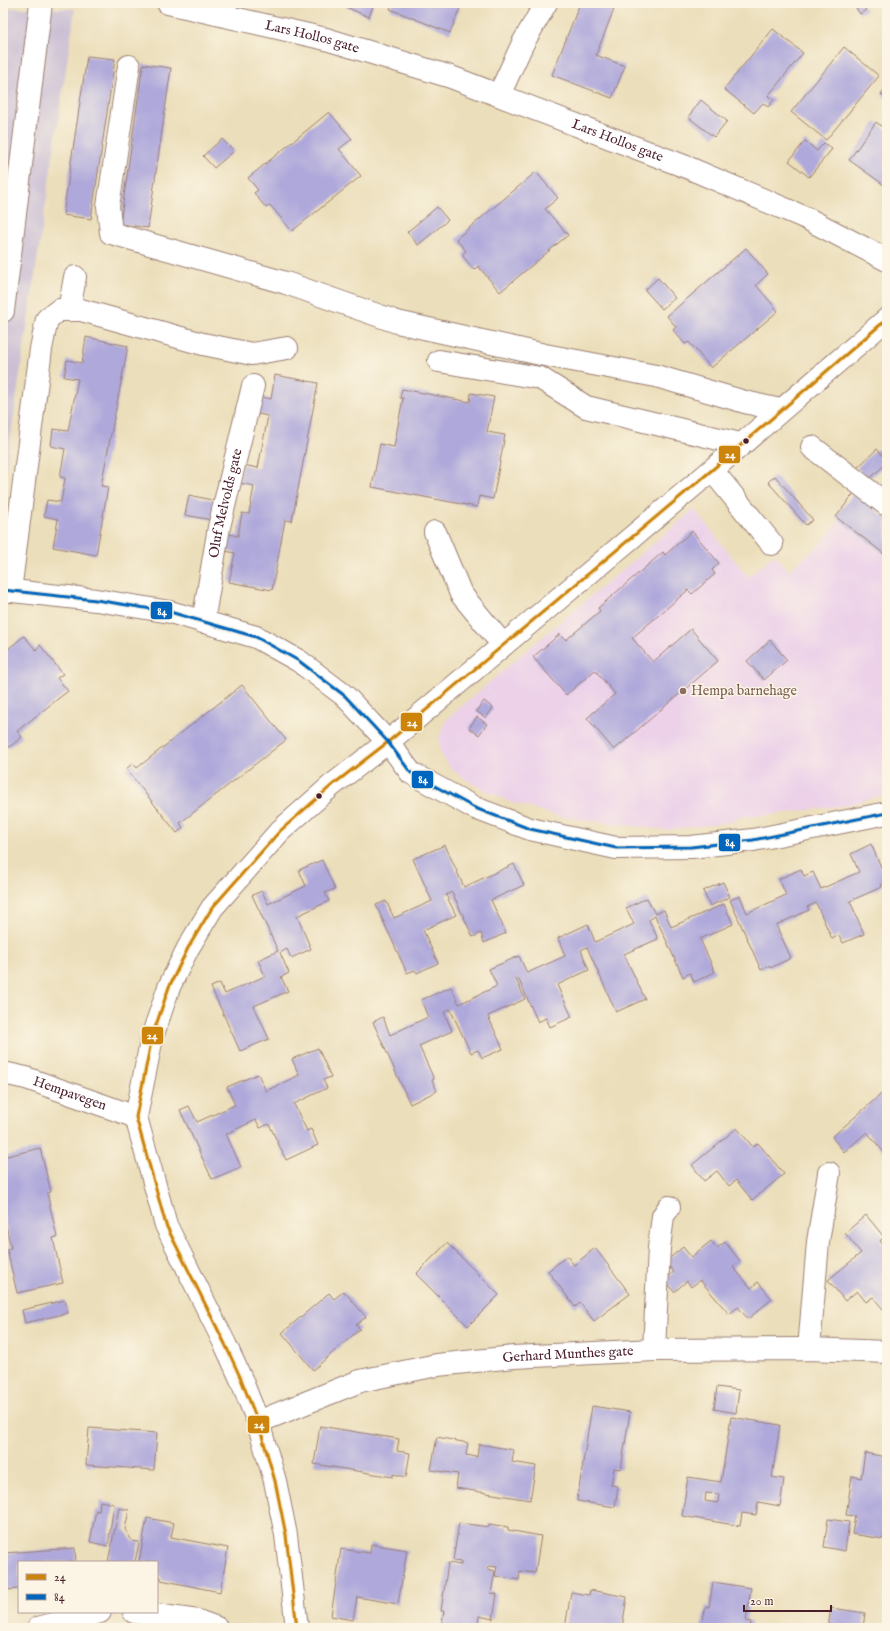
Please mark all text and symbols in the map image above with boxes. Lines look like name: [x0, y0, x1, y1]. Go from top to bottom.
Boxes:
street label: Lars Hollos gate: [263, 16, 362, 58]
street label: Lars Hollos gate: [569, 115, 666, 167]
unlabelled marker: [741, 436, 751, 446]
line badge: 24: [718, 445, 741, 464]
street label: Oluf Melvolds gate: [205, 446, 247, 559]
text: 24: [725, 448, 736, 462]
line badge: 84: [150, 601, 173, 620]
text: 84: [157, 605, 167, 619]
place label: Hempa barnehage: [691, 682, 797, 700]
marker: Hempa barnehage: [678, 686, 688, 696]
line badge: 24: [400, 712, 423, 732]
text: 24: [407, 716, 418, 730]
line badge: 84: [411, 770, 434, 789]
text: 84: [418, 773, 428, 787]
unlabelled marker: [314, 791, 324, 801]
line badge: 84: [718, 833, 741, 852]
text: 84: [725, 836, 735, 850]
line badge: 24: [141, 1026, 164, 1045]
text: 24: [147, 1029, 158, 1043]
street label: Hempavegen: [31, 1072, 109, 1115]
street label: Gerhard Munthes gate: [502, 1342, 634, 1367]
line badge: 24: [247, 1415, 270, 1434]
text: 24: [254, 1418, 265, 1432]
legend: [18, 1561, 158, 1613]
text: 24: [54, 1570, 66, 1585]
scale bar: [744, 1587, 831, 1613]
text: 84: [54, 1590, 65, 1605]
text: 20 m: [750, 1594, 773, 1609]

